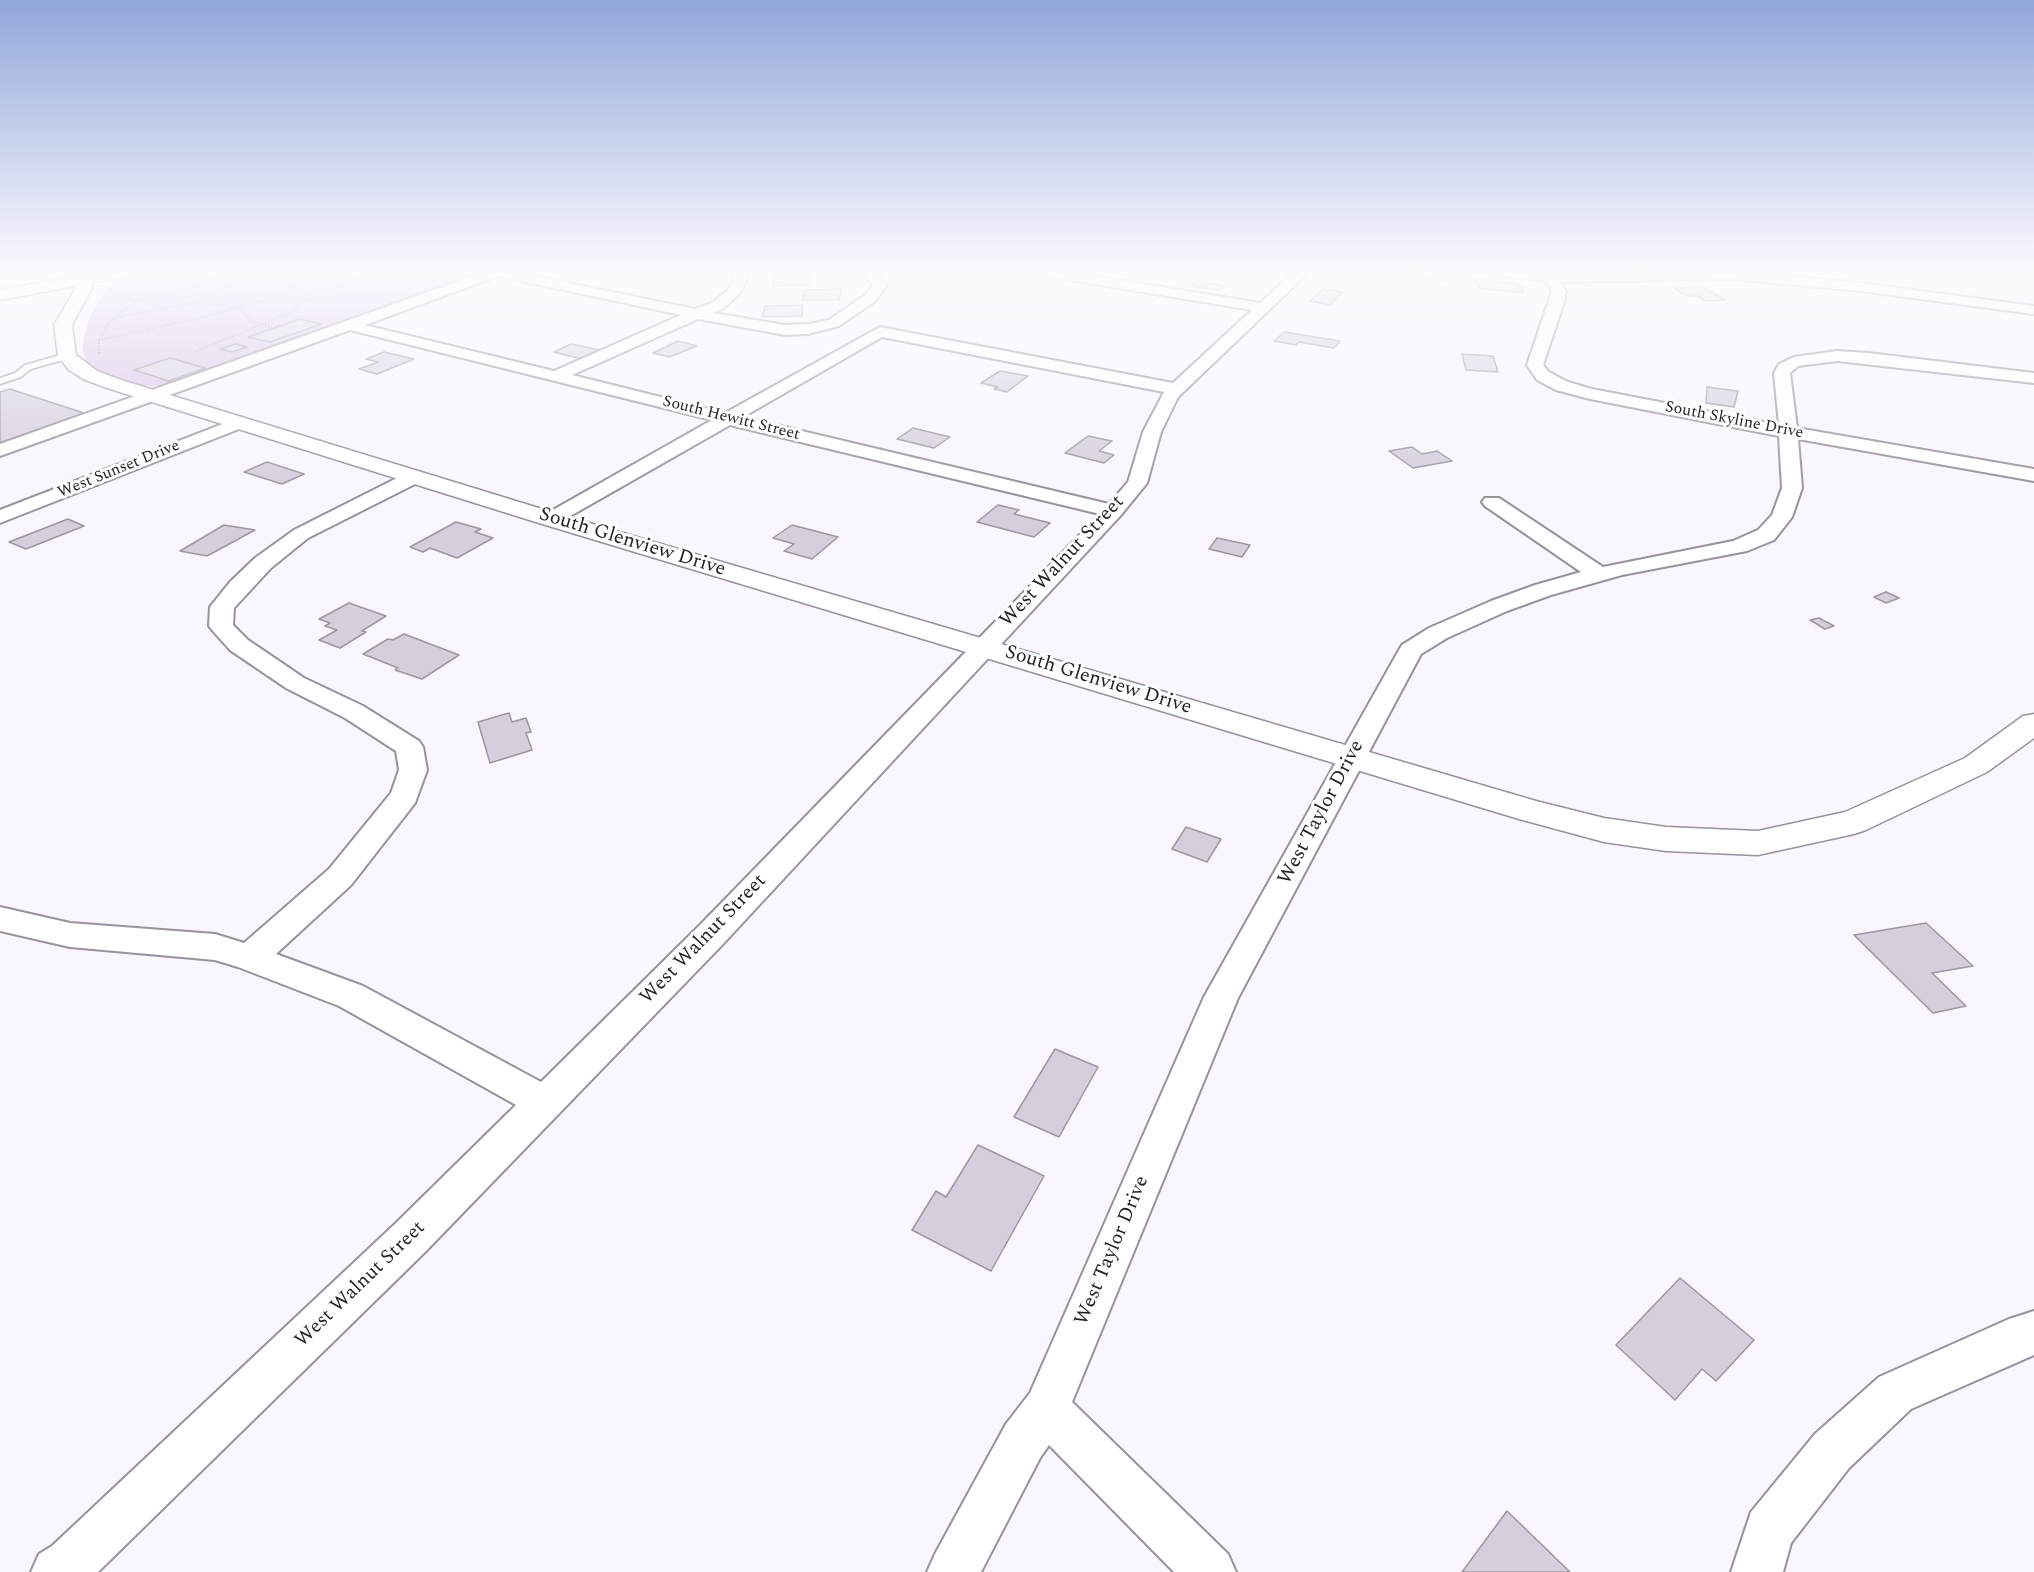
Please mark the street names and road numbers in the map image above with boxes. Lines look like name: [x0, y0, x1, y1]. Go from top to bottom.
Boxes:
street label: South Hewitt Street: [661, 393, 801, 445]
street label: South Skyline Drive: [1663, 398, 1805, 444]
street label: West Sunset Drive: [55, 437, 183, 503]
street label: West Walnut Street: [996, 491, 1130, 633]
street label: South Glenview Drive: [536, 503, 728, 583]
street label: South Glenview Drive: [1002, 641, 1194, 721]
street label: West Taylor Drive: [1274, 737, 1370, 889]
street label: West Walnut Street: [636, 870, 772, 1010]
street label: West Taylor Drive: [1071, 1173, 1155, 1329]
street label: West Walnut Street: [291, 1217, 431, 1353]

